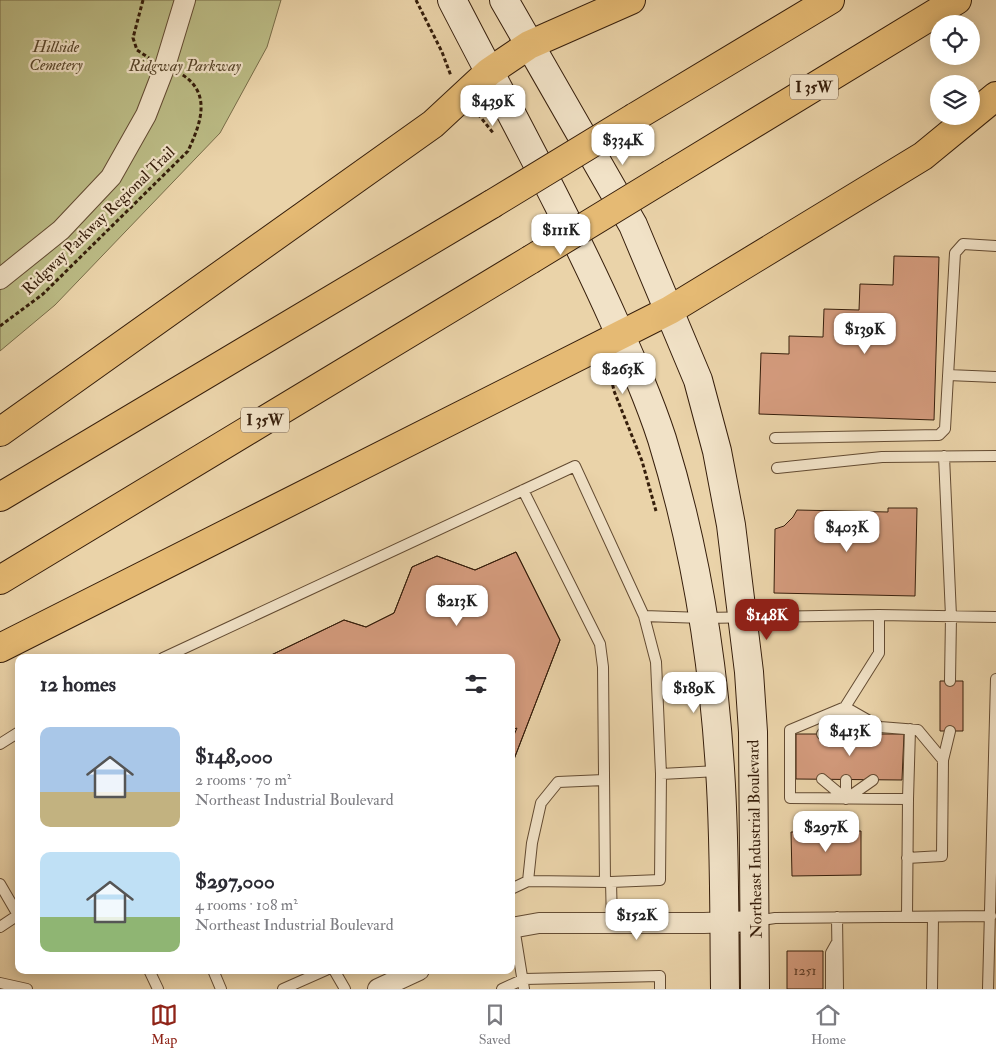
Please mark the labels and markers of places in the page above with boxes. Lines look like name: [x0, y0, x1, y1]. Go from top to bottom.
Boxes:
pin: $439K: [458, 84, 528, 127]
pin: $334K: [588, 124, 658, 166]
pin: $111K: [526, 214, 596, 256]
pin: $139K: [830, 312, 900, 355]
pin: $263K: [588, 352, 658, 395]
pin: $403K: [812, 510, 882, 553]
pin: $213K: [422, 584, 492, 627]
pin: $148K: [732, 598, 802, 641]
pin: $189K: [659, 672, 729, 714]
pin: $413K: [815, 714, 885, 757]
pin: $297K: [791, 810, 861, 853]
pin: $152K: [602, 898, 672, 941]

